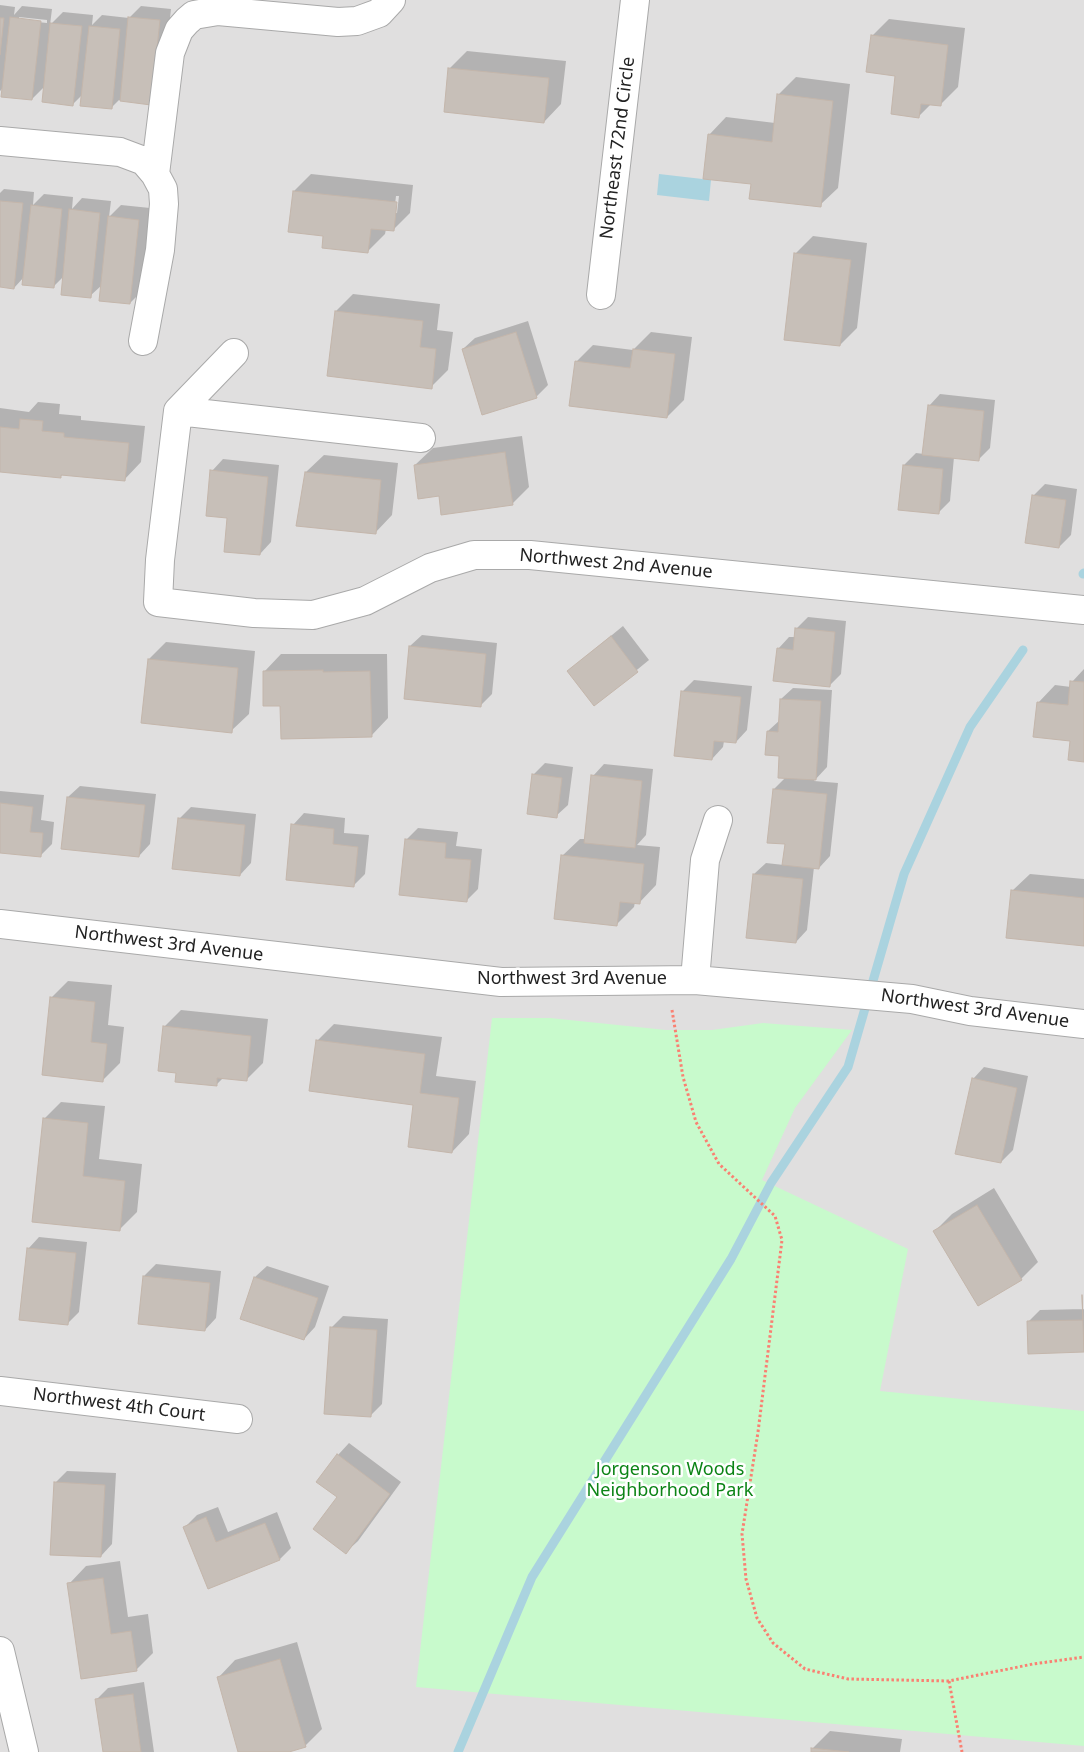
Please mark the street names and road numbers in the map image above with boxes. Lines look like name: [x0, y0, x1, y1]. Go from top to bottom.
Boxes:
street label: Northeast 72nd Circle: [596, 56, 640, 240]
street label: Northwest 2nd Avenue: [518, 545, 714, 583]
street label: Northwest 3rd Avenue: [73, 922, 265, 966]
street label: Northwest 3rd Avenue: [477, 968, 667, 990]
street label: Northwest 3rd Avenue: [879, 985, 1071, 1033]
street label: Northwest 4th Court: [32, 1384, 206, 1426]

